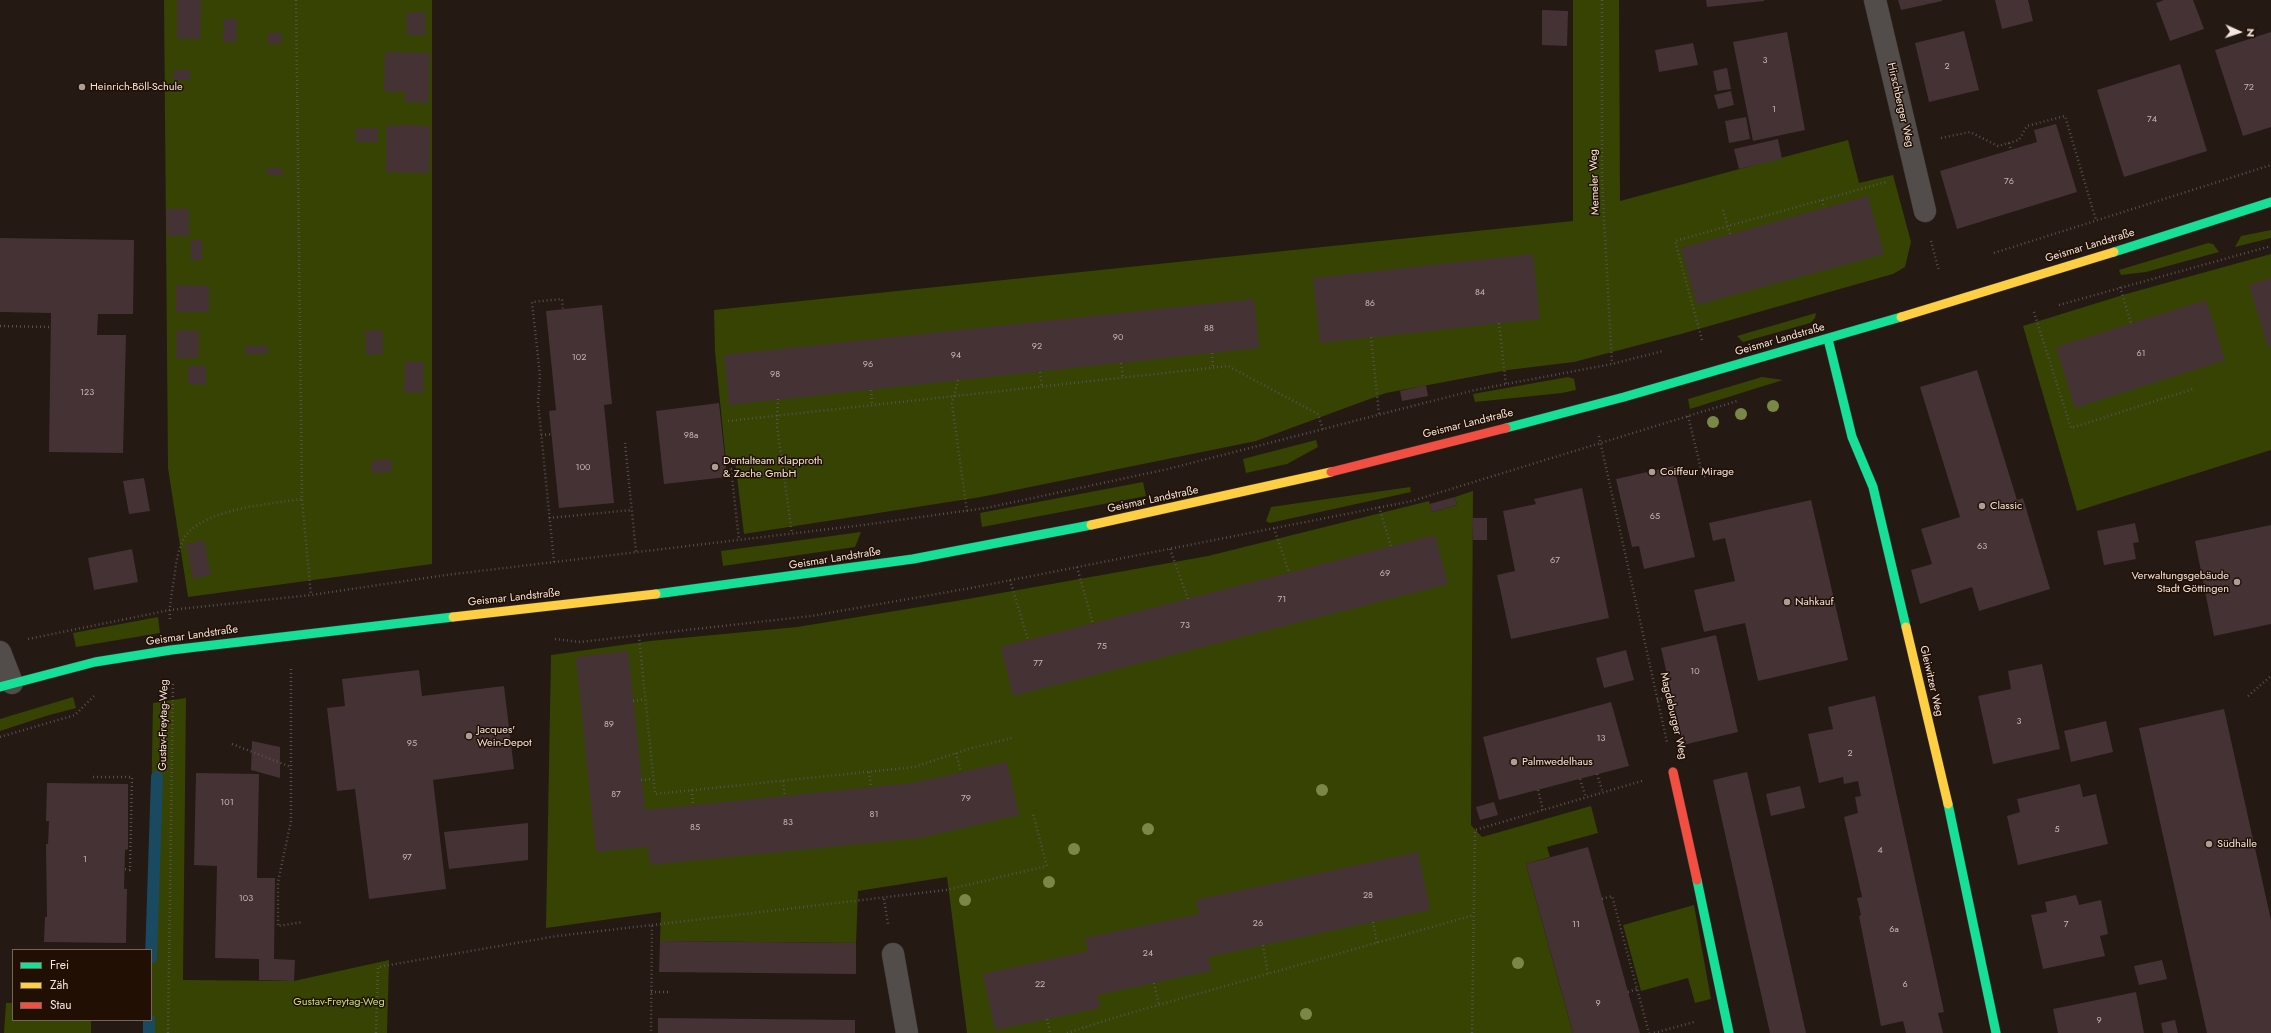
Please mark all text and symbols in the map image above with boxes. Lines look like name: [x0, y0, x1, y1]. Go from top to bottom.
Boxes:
north arrow: [2219, 12, 2259, 52]
text: N: [2243, 28, 2259, 37]
house number: 3: [1763, 56, 1767, 66]
street label: Hirschberger Weg: [1884, 61, 1916, 149]
house number: 2: [1944, 62, 1950, 72]
place label: Heinrich-Böll-Schule: [90, 80, 183, 94]
marker: Heinrich-Böll-Schule: [77, 82, 87, 92]
house number: 72: [2244, 83, 2254, 93]
house number: 1: [1772, 105, 1776, 115]
house number: 74: [2147, 115, 2157, 125]
street label: Memeler Weg: [1587, 149, 1603, 215]
house number: 76: [2004, 177, 2014, 187]
street label: Geismar Landstraße: [2044, 226, 2136, 266]
house number: 84: [1475, 288, 1485, 298]
house number: 86: [1365, 299, 1375, 309]
street label: Geismar Landstraße: [1734, 321, 1826, 359]
house number: 88: [1204, 324, 1214, 334]
house number: 90: [1113, 333, 1123, 343]
house number: 92: [1032, 342, 1042, 352]
house number: 61: [2136, 349, 2146, 359]
house number: 94: [951, 351, 961, 361]
house number: 102: [572, 353, 586, 363]
house number: 96: [863, 360, 873, 370]
house number: 98: [770, 370, 780, 380]
house number: 123: [80, 388, 94, 398]
street label: Geismar Landstraße: [1421, 406, 1515, 442]
house number: 98a: [684, 431, 698, 441]
place label: Dentalteam Klapproth & Zache GmbH: [723, 454, 822, 480]
marker: Dentalteam Klapproth & Zache GmbH: [710, 462, 720, 472]
house number: 100: [576, 463, 590, 473]
place label: Coiffeur Mirage: [1660, 465, 1734, 479]
marker: Coiffeur Mirage: [1647, 467, 1657, 477]
street label: Geismar Landstraße: [1106, 484, 1200, 516]
place label: Classic: [1990, 499, 2022, 513]
marker: Classic: [1977, 501, 1987, 511]
house number: 65: [1650, 512, 1660, 522]
house number: 63: [1977, 542, 1987, 552]
street label: Geismar Landstraße: [788, 545, 882, 573]
house number: 67: [1550, 556, 1560, 566]
house number: 69: [1380, 569, 1390, 579]
place label: Verwaltungsgebäude Stadt Göttingen: [2131, 569, 2229, 595]
marker: Verwaltungsgebäude Stadt Göttingen: [2232, 577, 2242, 587]
street label: Geismar Landstraße: [467, 587, 561, 609]
house number: 71: [1278, 595, 1286, 605]
place label: Nahkauf: [1795, 595, 1834, 609]
marker: Nahkauf: [1782, 597, 1792, 607]
house number: 73: [1180, 621, 1190, 631]
street label: Geismar Landstraße: [145, 623, 239, 649]
house number: 75: [1097, 642, 1107, 652]
street label: Gleiwitzer Weg: [1916, 644, 1946, 718]
house number: 77: [1033, 659, 1043, 669]
house number: 10: [1690, 667, 1700, 677]
street label: Magdeburger Weg: [1657, 671, 1689, 761]
street label: Gustav-Freytag-Weg: [157, 679, 171, 771]
house number: 3: [2017, 717, 2021, 727]
house number: 89: [604, 720, 614, 730]
place label: Jacques' Wein-Depot: [477, 723, 532, 749]
marker: Jacques' Wein-Depot: [464, 731, 474, 741]
house number: 13: [1597, 734, 1605, 744]
house number: 95: [407, 739, 417, 749]
house number: 2: [1847, 749, 1853, 759]
place label: Palmwedelhaus: [1522, 755, 1593, 769]
marker: Palmwedelhaus: [1509, 757, 1519, 767]
house number: 87: [611, 790, 621, 800]
house number: 79: [961, 794, 971, 804]
house number: 101: [220, 798, 234, 808]
house number: 81: [870, 810, 878, 820]
house number: 83: [783, 818, 793, 828]
house number: 85: [690, 823, 700, 833]
house number: 5: [2054, 825, 2060, 835]
place label: Südhalle: [2217, 837, 2257, 851]
marker: Südhalle: [2204, 839, 2214, 849]
house number: 4: [1877, 846, 1883, 856]
house number: 97: [402, 853, 412, 863]
house number: 1: [83, 855, 87, 865]
house number: 28: [1363, 891, 1373, 901]
house number: 103: [239, 894, 253, 904]
house number: 26: [1253, 919, 1263, 929]
house number: 11: [1572, 920, 1580, 930]
house number: 7: [2064, 920, 2068, 930]
house number: 6a: [1889, 925, 1899, 935]
legend: [12, 949, 152, 1021]
house number: 24: [1143, 949, 1153, 959]
text: Frei: [50, 956, 69, 974]
text: Zäh: [50, 976, 69, 994]
house number: 22: [1035, 980, 1045, 990]
house number: 6: [1902, 980, 1908, 990]
park label: Gustav-Freytag-Weg: [293, 995, 385, 1009]
text: Stau: [50, 996, 72, 1014]
house number: 9: [1595, 999, 1601, 1009]
house number: 9: [2096, 1016, 2102, 1026]

